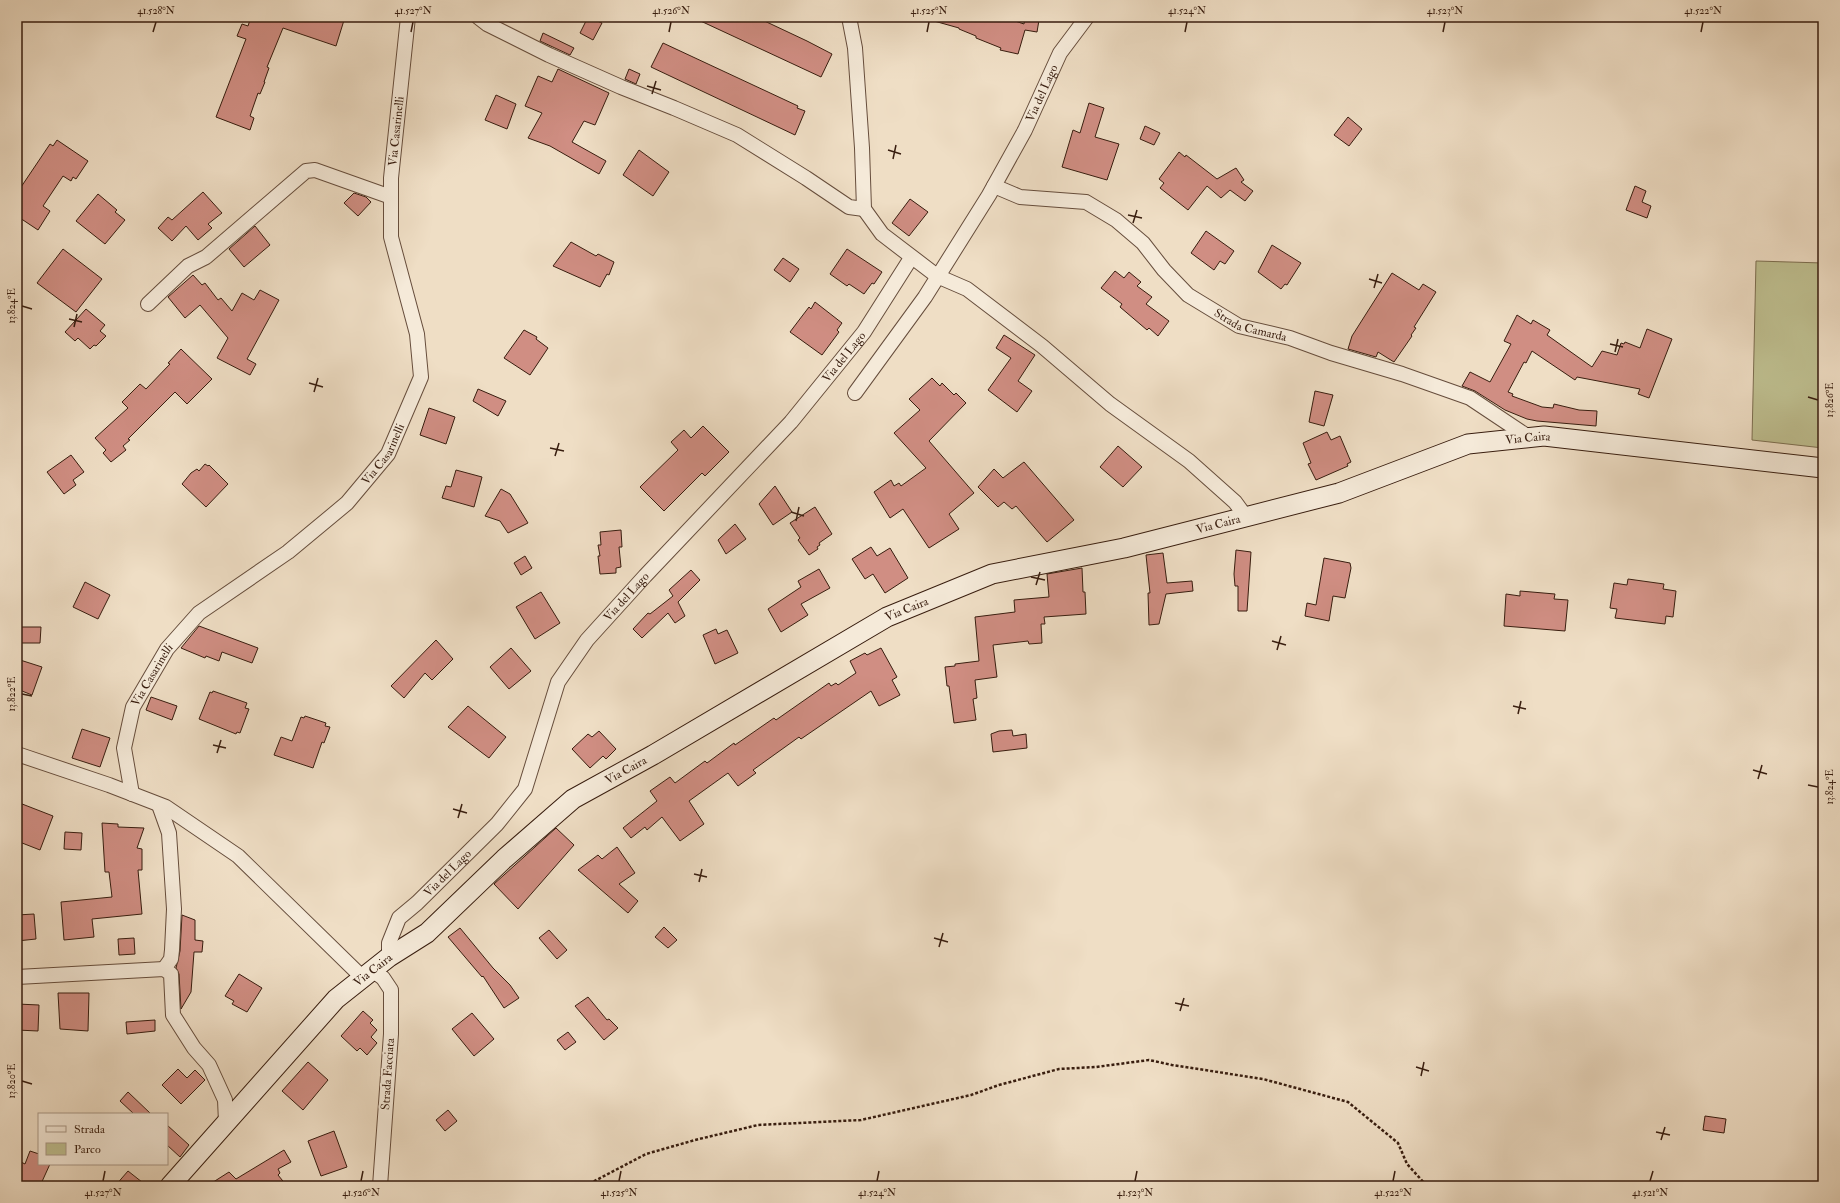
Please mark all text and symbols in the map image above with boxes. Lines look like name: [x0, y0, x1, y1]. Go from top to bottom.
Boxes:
text: 41.528°N: [137, 5, 175, 17]
text: 41.527°N: [394, 5, 432, 17]
text: 41.526°N: [652, 5, 690, 17]
text: 41.525°N: [910, 5, 948, 17]
text: 41.524°N: [1168, 5, 1206, 17]
text: 41.523°N: [1427, 5, 1463, 17]
text: 41.522°N: [1684, 5, 1722, 17]
street label: Via del Lago: [1022, 62, 1061, 124]
street label: Via Casarinelli: [385, 96, 407, 167]
text: 13.824°E: [6, 288, 18, 324]
street label: Strada Camarda: [1211, 305, 1289, 345]
street label: Via del Lago: [819, 328, 869, 385]
text: 13.826°E: [1824, 383, 1836, 417]
street label: Via Casarinelli: [358, 421, 408, 488]
street label: Via Caira: [1505, 428, 1552, 448]
street label: Via Caira: [1194, 511, 1243, 537]
street label: Via del Lago: [600, 569, 652, 624]
street label: Via Caira: [883, 593, 931, 625]
street label: Via Casarinelli: [128, 640, 176, 709]
text: 13.822°E: [6, 677, 18, 711]
street label: Via Caira: [602, 752, 650, 788]
text: 13.824°E: [1824, 769, 1836, 805]
street label: Via del Lago: [420, 846, 474, 900]
street label: Via Caira: [350, 949, 396, 990]
street label: Strada Facciata: [378, 1036, 398, 1110]
text: 13.820°E: [6, 1064, 18, 1098]
legend: [38, 1113, 168, 1165]
text: Strada: [74, 1122, 106, 1137]
text: Parco: [74, 1142, 101, 1157]
text: 41.527°N: [84, 1187, 122, 1199]
text: 41.526°N: [342, 1187, 380, 1199]
text: 41.525°N: [600, 1187, 638, 1199]
text: 41.524°N: [858, 1187, 896, 1199]
text: 41.523°N: [1117, 1187, 1153, 1199]
text: 41.522°N: [1374, 1187, 1412, 1199]
text: 41.521°N: [1632, 1187, 1668, 1199]

